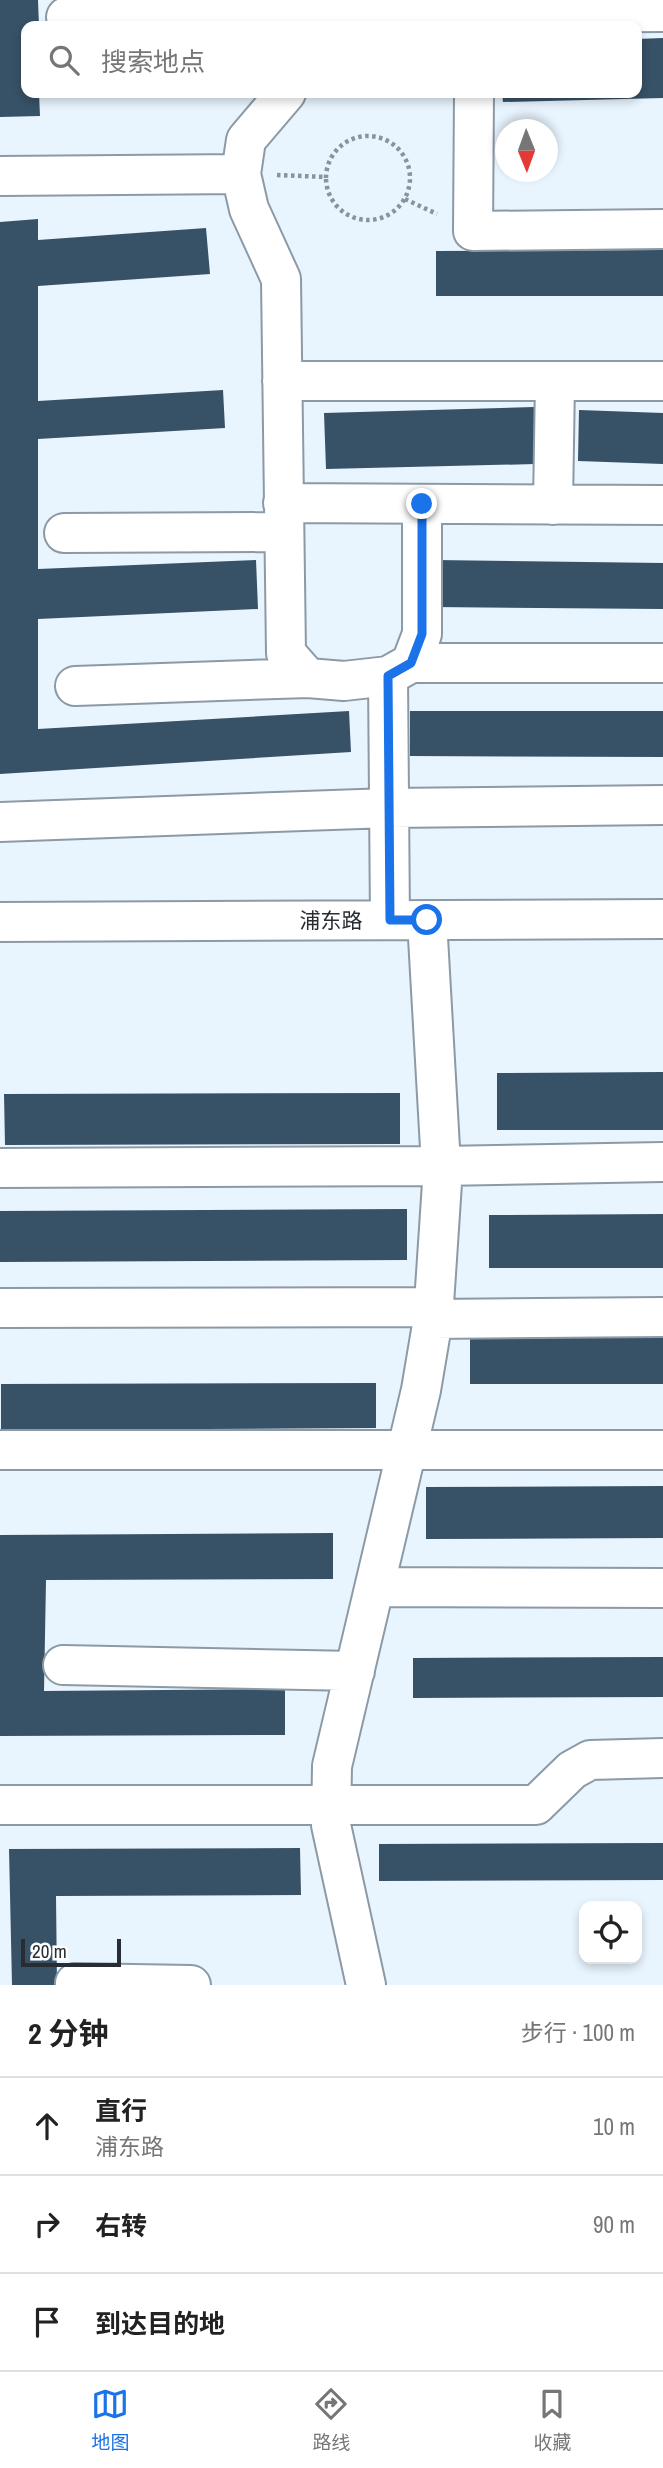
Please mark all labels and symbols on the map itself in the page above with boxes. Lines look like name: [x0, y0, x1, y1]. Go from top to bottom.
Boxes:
north arrow: [495, 119, 558, 182]
route end: [406, 488, 437, 519]
route start: [411, 904, 442, 935]
street label: 浦东路: [300, 906, 363, 935]
scale bar: [21, 1936, 121, 1968]

